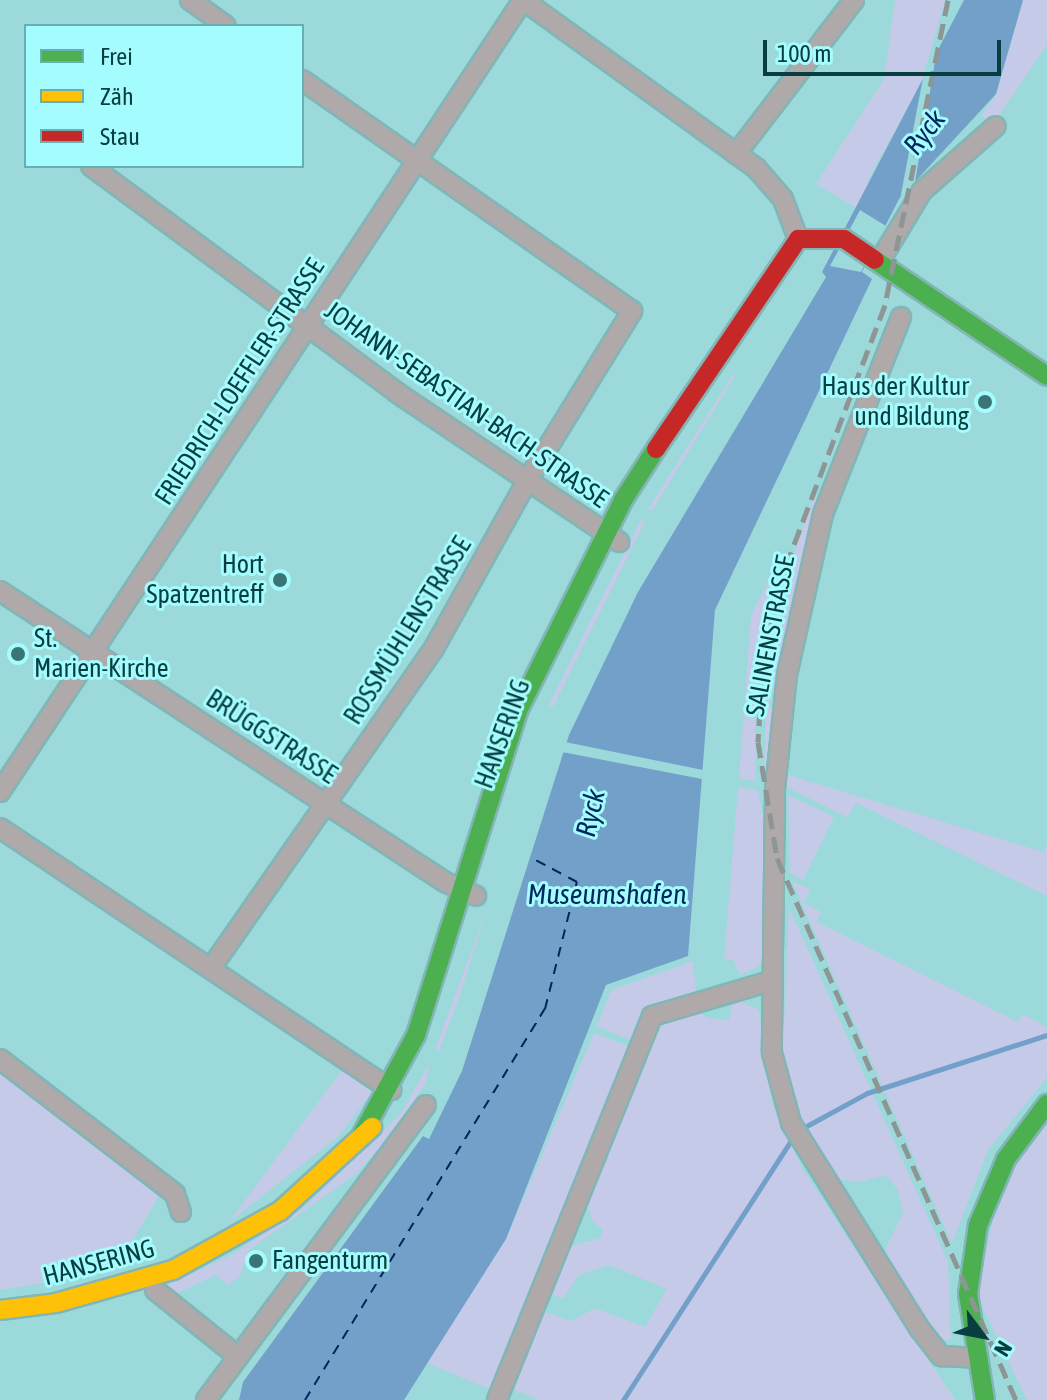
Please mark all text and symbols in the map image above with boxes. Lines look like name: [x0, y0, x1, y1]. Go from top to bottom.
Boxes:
legend: [24, 24, 304, 168]
scale bar: [767, 24, 1005, 74]
text: 100 m: [777, 40, 831, 67]
text: Frei: [100, 43, 133, 70]
text: Zäh: [100, 83, 134, 110]
water label: Ryck: [896, 103, 952, 161]
text: Stau: [100, 123, 140, 150]
street label: FRIEDRICH-LOEFFLER-STRASSE: [149, 253, 331, 511]
street label: JOHANN-SEBASTIAN-BACH-STRASSE: [318, 295, 614, 515]
place label: Haus der Kultur und Bildung: [822, 371, 969, 432]
marker: Haus der Kultur und Bildung: [976, 393, 994, 411]
street label: ROSSMÜHLENSTRASSE: [338, 532, 478, 730]
place label: Hort Spatzentreff: [147, 549, 264, 610]
street label: SALINENSTRASSE: [740, 553, 802, 719]
marker: Hort Spatzentreff: [271, 571, 289, 589]
place label: St. Marien-Kirche: [34, 623, 168, 684]
marker: St. Marien-Kirche: [9, 645, 27, 663]
street label: HANSERING: [469, 675, 537, 793]
street label: BRÜGGSTRASSE: [200, 683, 342, 791]
water label: Ryck: [568, 786, 612, 840]
water label: Museumshafen: [527, 877, 687, 911]
street label: HANSERING: [40, 1233, 158, 1293]
place label: Fangenturm: [272, 1245, 388, 1277]
marker: Fangenturm: [247, 1252, 265, 1270]
north arrow: [943, 1296, 1023, 1376]
text: N: [989, 1336, 1018, 1361]

